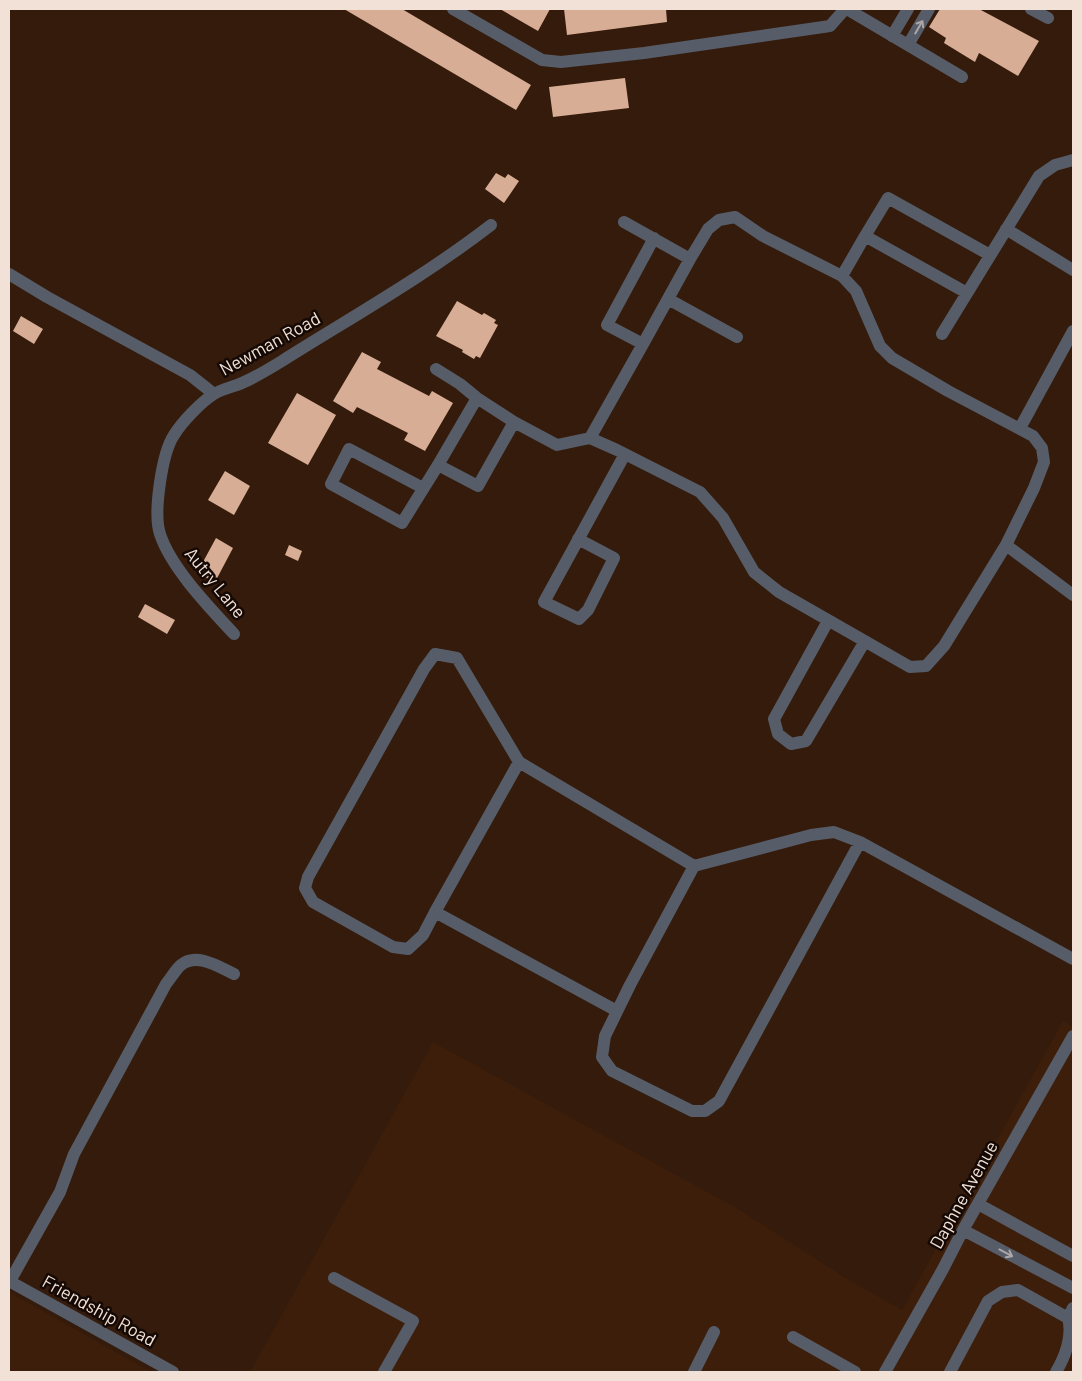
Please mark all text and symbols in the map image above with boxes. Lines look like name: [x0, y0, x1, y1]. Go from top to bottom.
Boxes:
one-way arrow: [914, 20, 924, 34]
street label: Newman Road: [215, 306, 324, 380]
street label: Autry Lane: [181, 543, 251, 622]
street label: Daphne Avenue: [924, 1137, 1002, 1252]
one-way arrow: [998, 1248, 1013, 1258]
street label: Friendship Road: [39, 1270, 160, 1350]

